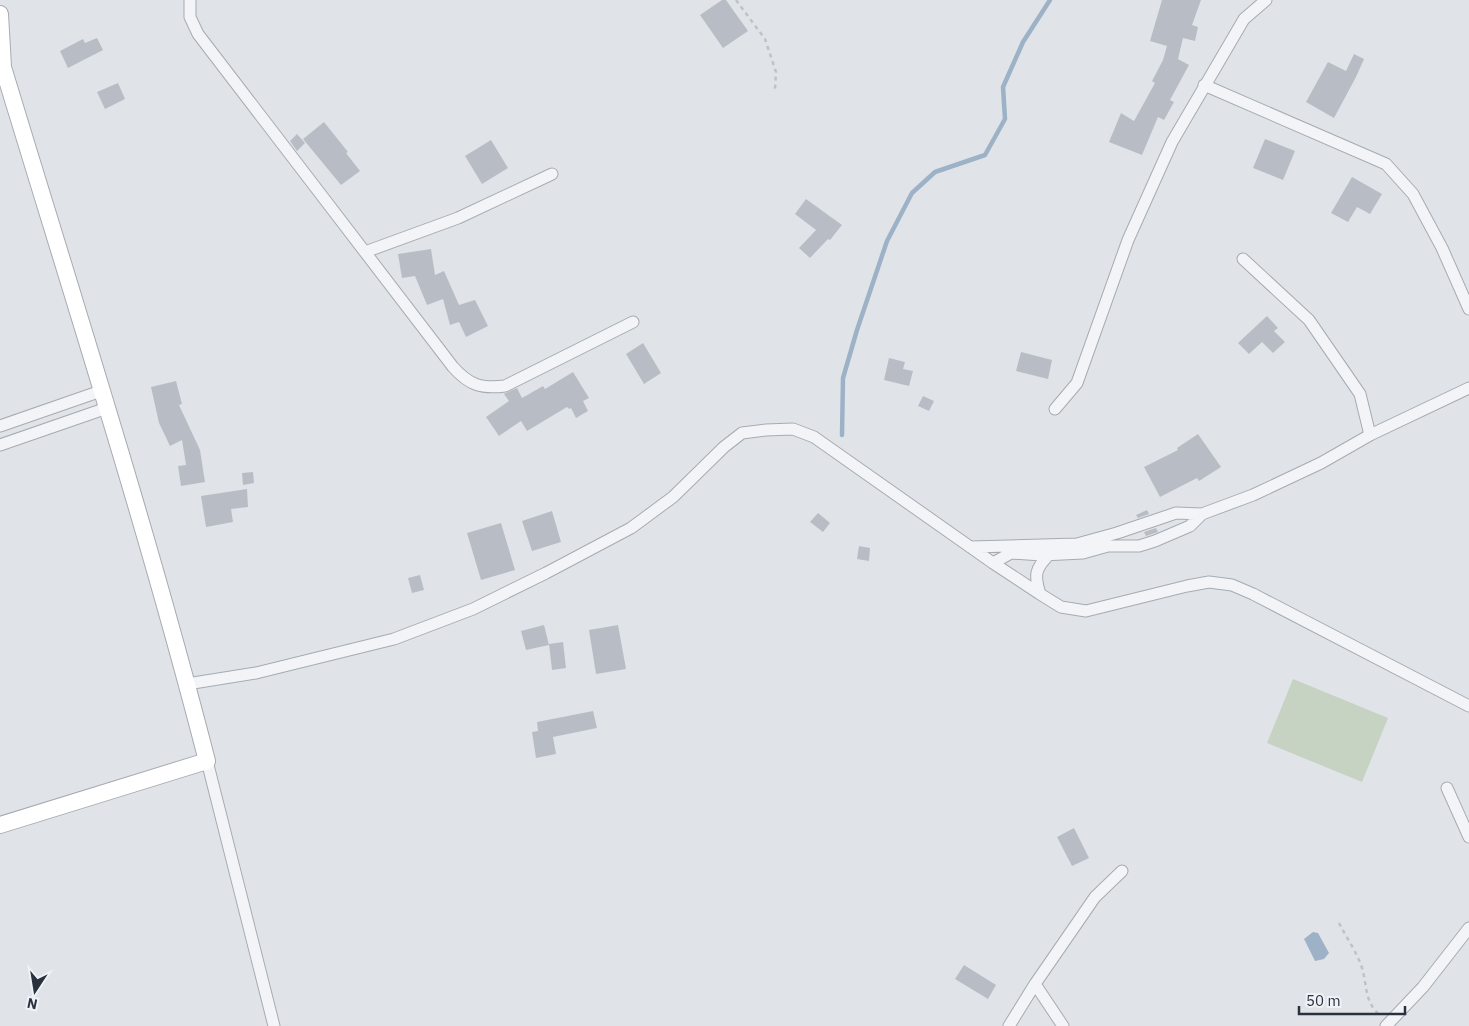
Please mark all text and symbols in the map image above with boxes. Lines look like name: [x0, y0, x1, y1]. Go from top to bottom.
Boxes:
north arrow: [10, 966, 60, 1016]
scale bar: [1299, 984, 1405, 1016]
text: 50 m: [1306, 991, 1341, 1010]
text: N: [25, 994, 39, 1014]

